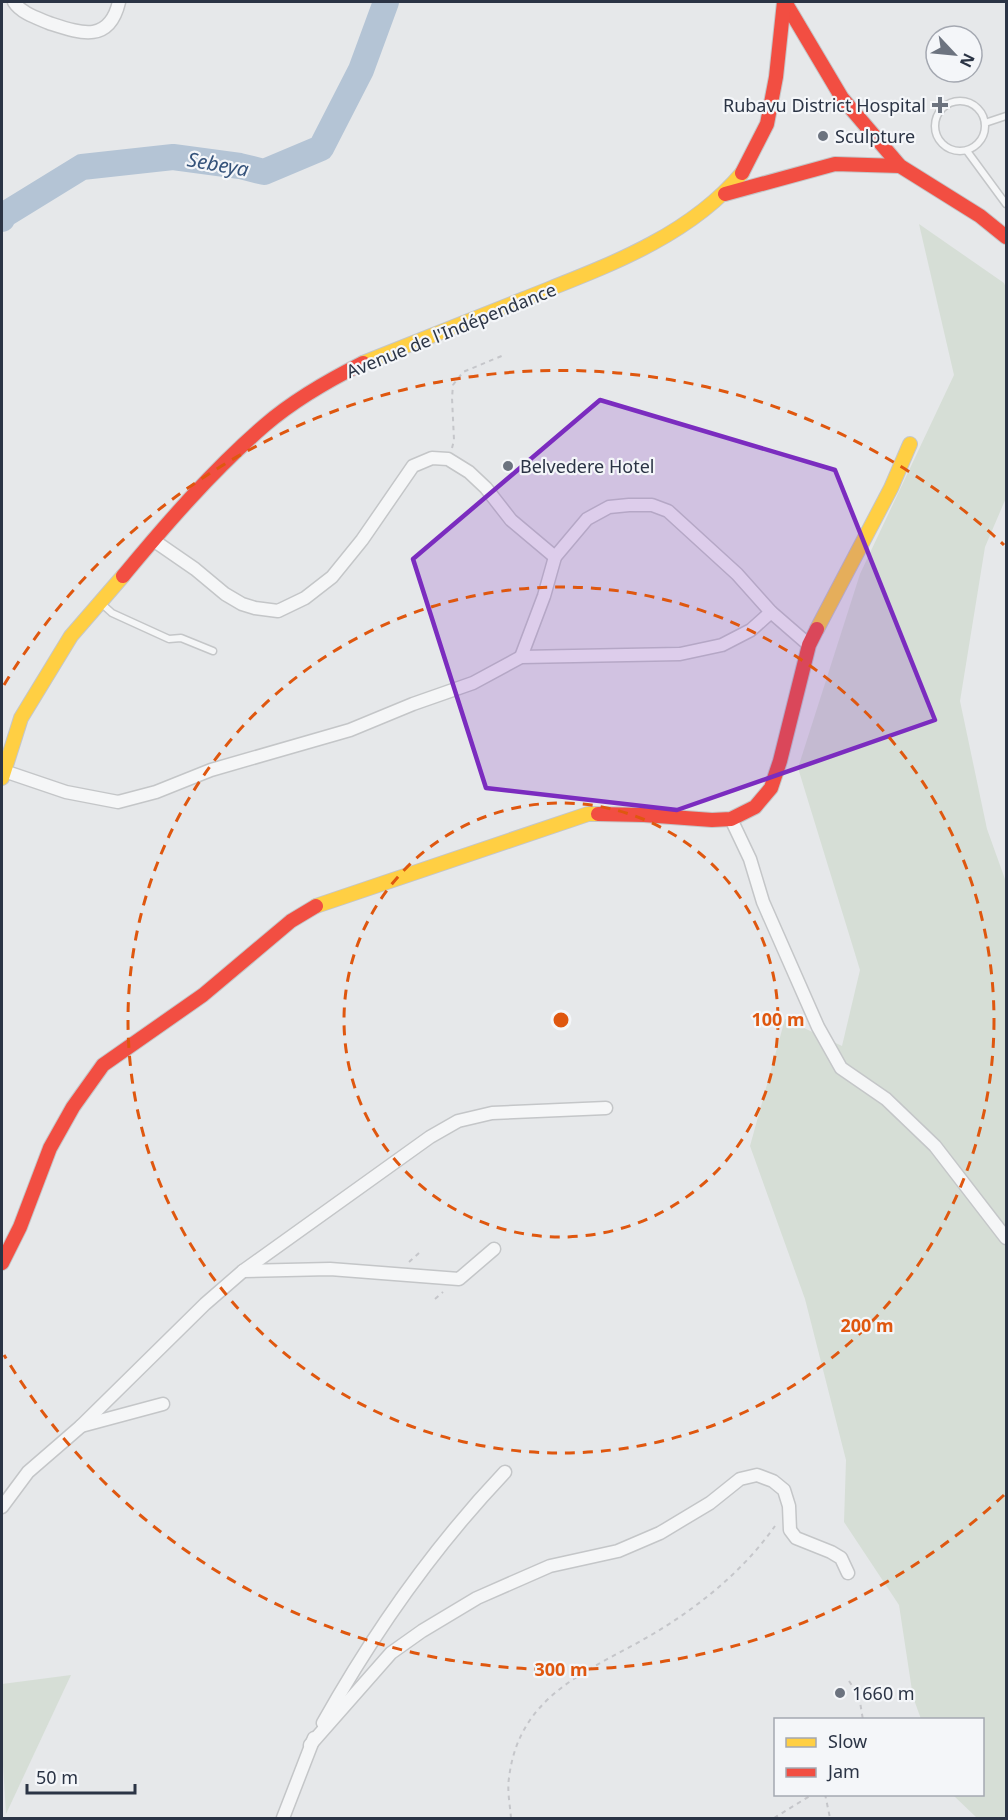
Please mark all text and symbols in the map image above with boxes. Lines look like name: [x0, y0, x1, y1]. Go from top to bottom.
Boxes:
north arrow: [924, 24, 984, 84]
text: N: [955, 50, 980, 71]
place label: Rubavu District Hospital: [723, 93, 926, 117]
marker: Rubavu District Hospital: [931, 96, 949, 114]
place label: Sculpture: [835, 124, 915, 148]
marker: Sculpture: [816, 129, 830, 143]
water label: Sebeya: [185, 145, 251, 183]
street label: Avenue de l'Indépendance: [342, 277, 560, 383]
place label: Belvedere Hotel: [520, 454, 654, 478]
marker: Belvedere Hotel: [501, 459, 515, 473]
text: 100 m: [751, 1007, 805, 1031]
centre of rings: [551, 1010, 571, 1030]
text: 200 m: [840, 1313, 894, 1337]
text: 300 m: [534, 1657, 588, 1681]
place label: 1660 m: [852, 1681, 915, 1705]
marker: 1660 m: [833, 1686, 847, 1700]
legend: [774, 1718, 984, 1796]
text: Slow: [828, 1729, 867, 1753]
scale bar: [27, 1757, 135, 1795]
text: Jam: [826, 1759, 860, 1783]
text: 50 m: [36, 1765, 78, 1789]

